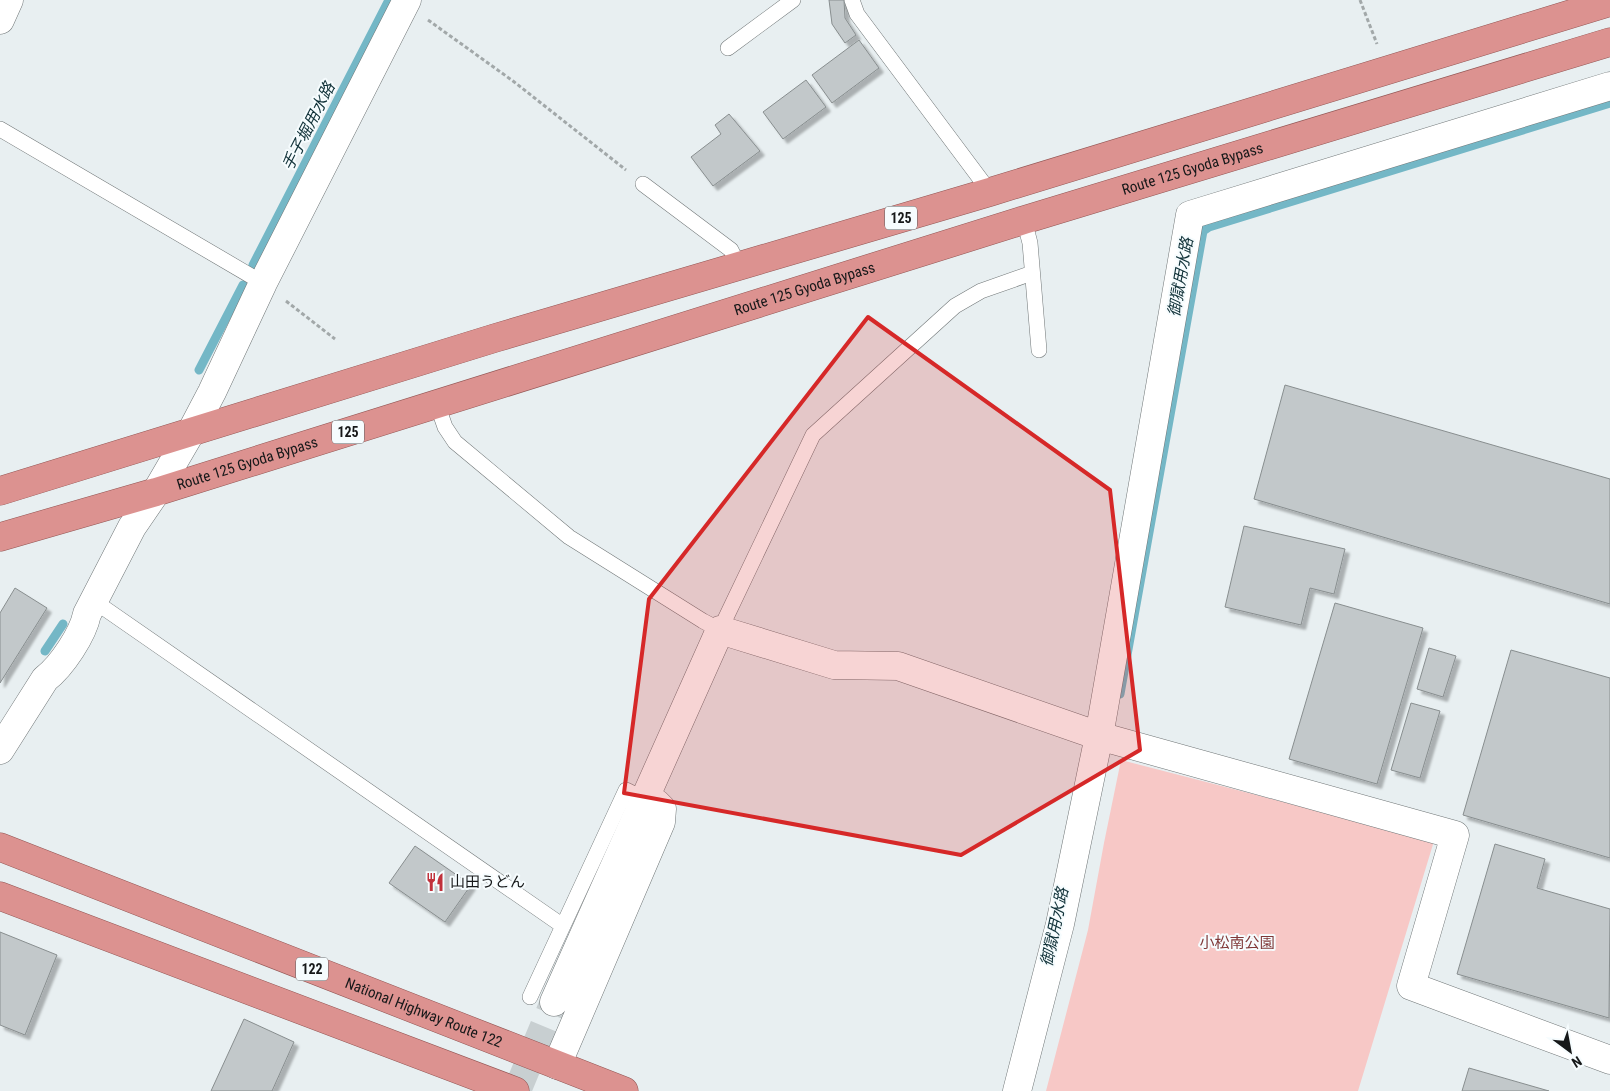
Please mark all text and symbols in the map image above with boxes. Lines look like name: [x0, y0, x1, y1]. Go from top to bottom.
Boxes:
water label: 手子堀用水路: [278, 77, 340, 173]
street label: Route 125 Gyoda Bypass: [1120, 139, 1265, 199]
road number: 125: [885, 207, 917, 230]
water label: 御獄用水路: [1164, 234, 1197, 318]
street label: Route 125 Gyoda Bypass: [732, 258, 877, 319]
road number: 125: [332, 421, 364, 444]
street label: Route 125 Gyoda Bypass: [175, 433, 320, 494]
restaurant icon: 山田うどん: [424, 871, 446, 893]
place label: 山田うどん: [450, 873, 525, 891]
water label: 御獄用水路: [1037, 884, 1073, 968]
park label: 小松南公園: [1199, 934, 1275, 952]
road number: 122: [296, 958, 328, 981]
street label: National Highway Route 122: [343, 974, 505, 1052]
north arrow: [1545, 1026, 1595, 1076]
text: N: [1569, 1053, 1585, 1071]

